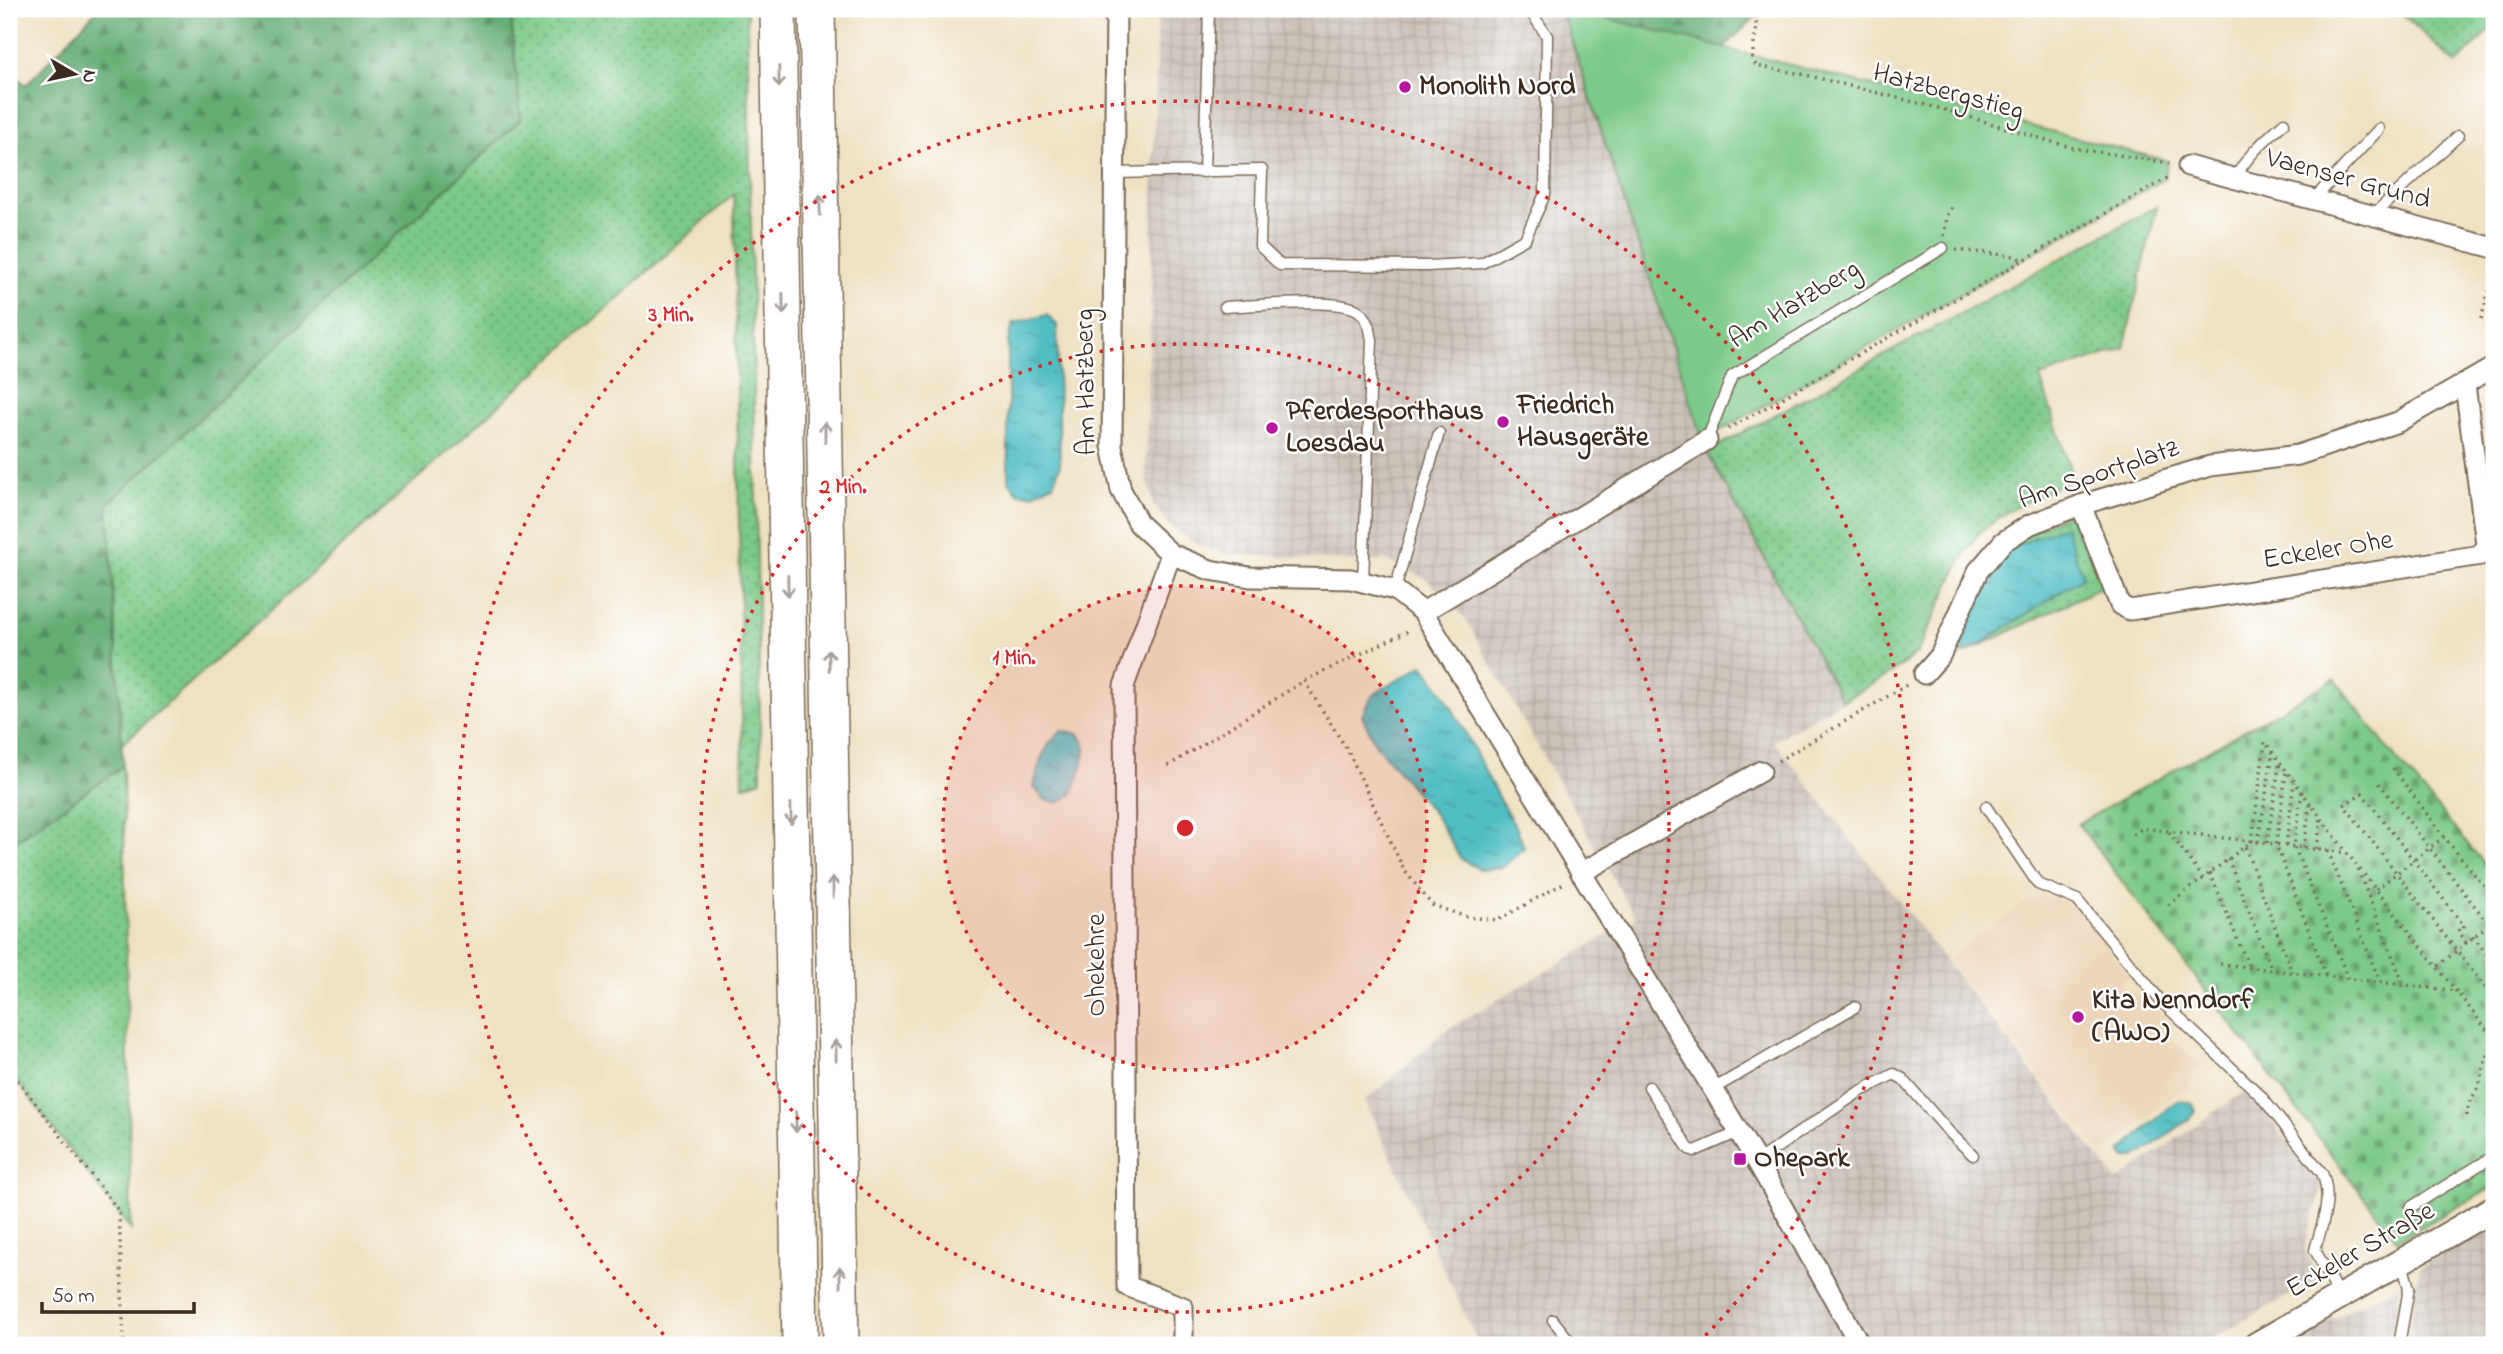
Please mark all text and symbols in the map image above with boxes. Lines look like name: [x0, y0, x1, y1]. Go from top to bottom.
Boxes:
north arrow: [38, 38, 108, 108]
street label: Hatzbergstieg: [1868, 53, 2028, 133]
one-way arrow: [772, 65, 786, 88]
place label: Monolith Nord: [1419, 67, 1576, 108]
text: N: [74, 68, 103, 85]
marker: Monolith Nord: [1397, 79, 1413, 95]
street label: Vaenser Grund: [2260, 138, 2435, 222]
one-way arrow: [814, 193, 827, 216]
street label: Am Hatzberg: [1721, 250, 1869, 360]
one-way arrow: [776, 293, 790, 316]
text: 3 Min.: [647, 301, 694, 331]
street label: Am Hatzberg: [1065, 308, 1109, 456]
place label: Friedrich Hausgeräte: [1515, 386, 1650, 460]
place label: Pferdesporthaus Loesdau: [1286, 392, 1484, 465]
marker: Friedrich Hausgeräte: [1495, 414, 1511, 430]
marker: Pferdesporthaus Loesdau: [1264, 420, 1280, 436]
one-way arrow: [818, 421, 831, 444]
street label: Am Sportplatz: [2013, 428, 2185, 522]
text: 2 Min.: [819, 473, 867, 503]
street label: Eckeler Ohe: [2260, 520, 2397, 582]
one-way arrow: [781, 574, 794, 597]
text: 1 Min.: [992, 644, 1036, 674]
one-way arrow: [822, 648, 836, 671]
one-way arrow: [784, 802, 798, 825]
centre of rings: [1173, 816, 1197, 840]
one-way arrow: [826, 876, 840, 899]
street label: Ohekehre: [1077, 913, 1118, 1017]
place label: Kita Nenndorf (AWO): [2092, 981, 2254, 1054]
marker: Kita Nenndorf (AWO): [2070, 1009, 2086, 1025]
one-way arrow: [829, 1038, 843, 1061]
one-way arrow: [789, 1110, 803, 1133]
place label: Ohepark: [1754, 1139, 1850, 1180]
marker: Ohepark: [1732, 1151, 1748, 1167]
street label: Eckeler Straße: [2279, 1192, 2443, 1310]
one-way arrow: [833, 1266, 846, 1289]
scale bar: [42, 1270, 194, 1314]
text: 50 m: [52, 1282, 95, 1312]

